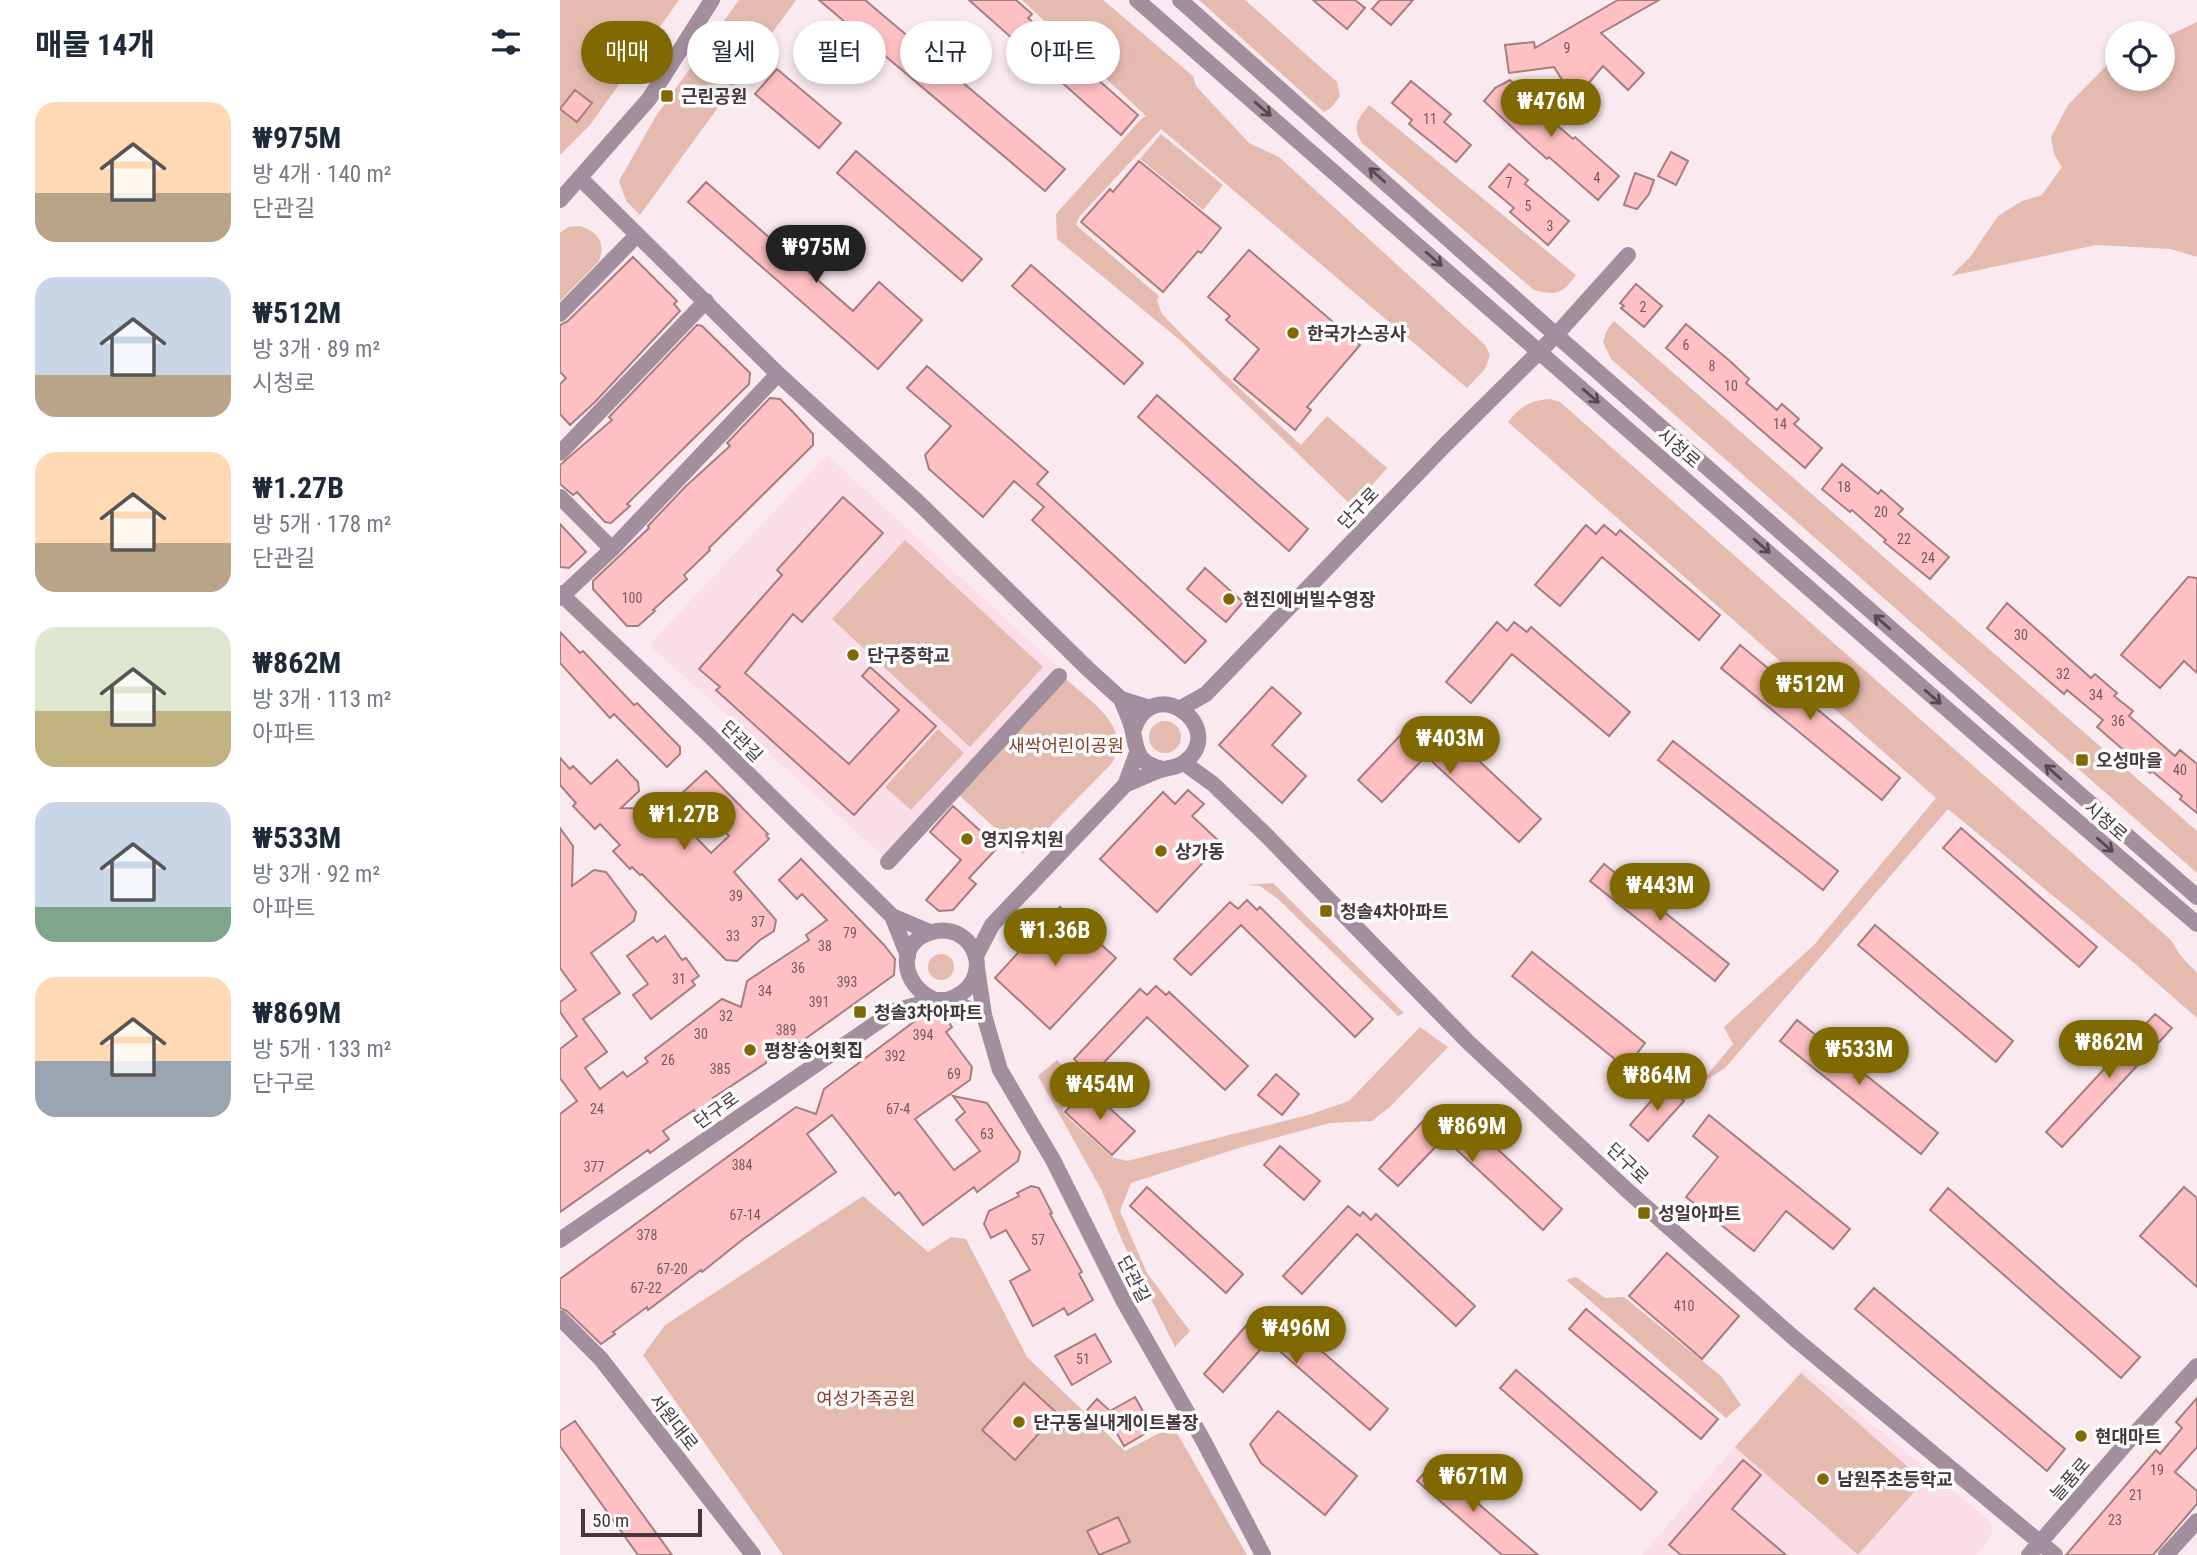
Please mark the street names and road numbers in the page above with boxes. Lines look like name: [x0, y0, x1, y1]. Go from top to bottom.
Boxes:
street label: 시청로: [1653, 424, 1705, 472]
street label: 단구로: [1333, 483, 1383, 533]
street label: 단관길: [717, 716, 767, 766]
street label: 시청로: [2080, 797, 2132, 845]
street label: 단구로: [690, 1087, 742, 1133]
street label: 단구로: [1603, 1138, 1653, 1188]
street label: 단관길: [1113, 1252, 1155, 1306]
street label: 서원대로: [645, 1389, 703, 1455]
street label: 늘품로: [2046, 1453, 2094, 1505]

